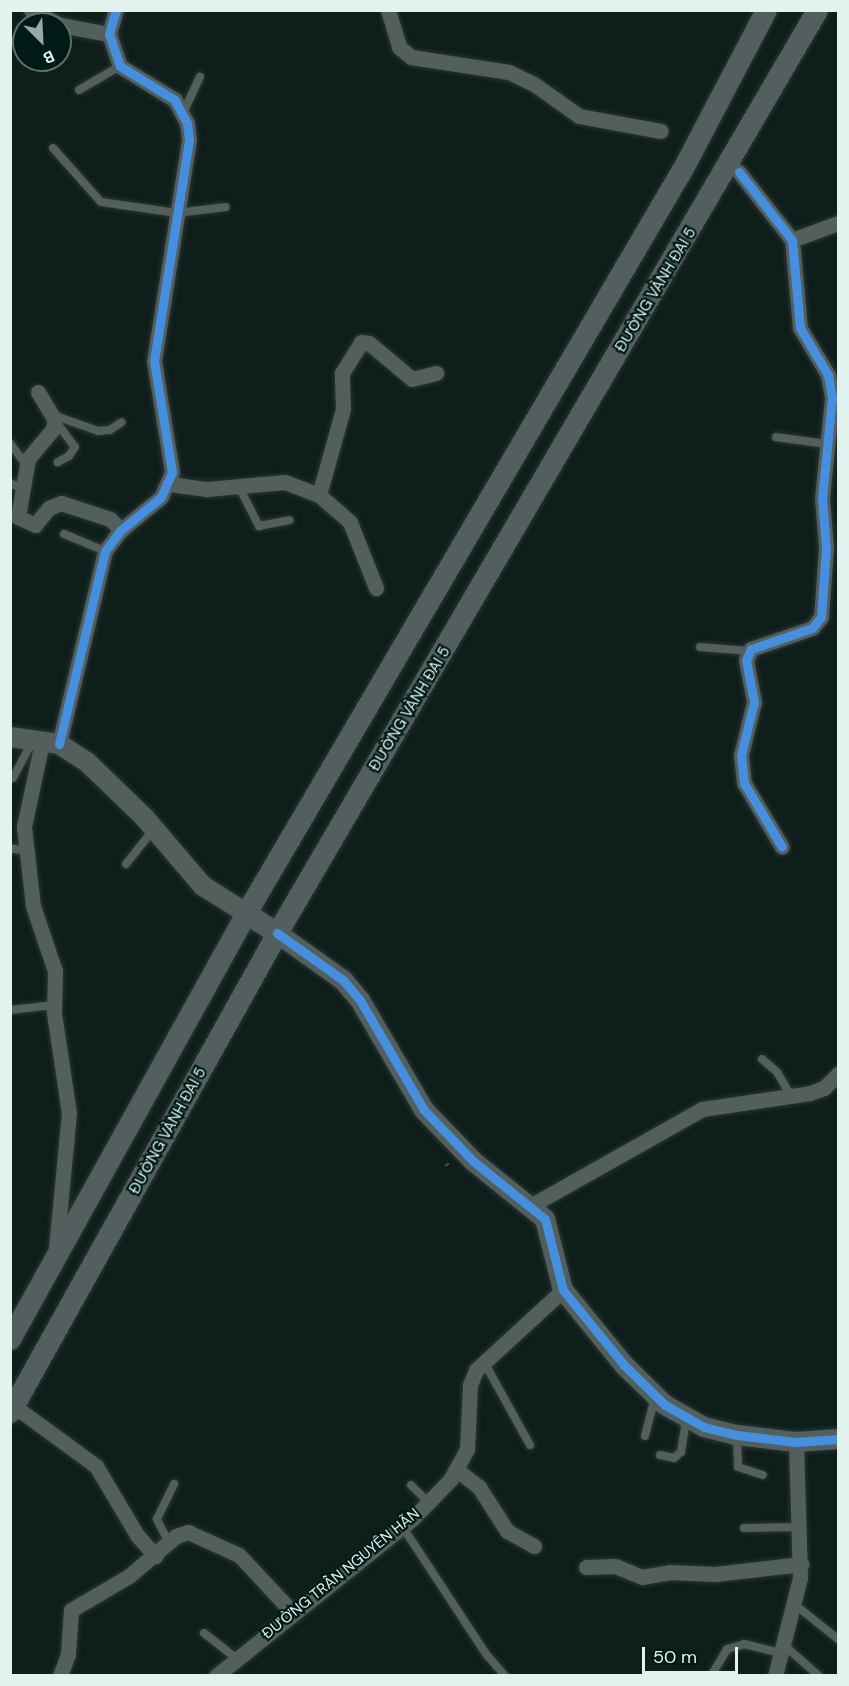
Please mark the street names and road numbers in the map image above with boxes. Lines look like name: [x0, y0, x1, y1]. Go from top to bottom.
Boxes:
street label: ĐƯỜNG VÀNH ĐAI 5: [612, 225, 700, 355]
street label: ĐƯỜNG VÀNH ĐAI 5: [366, 644, 454, 774]
street label: ĐƯỜNG VÀNH ĐAI 5: [126, 1065, 210, 1197]
street label: ĐƯỜNG TRẦN NGUYÊN HÃN: [259, 1505, 423, 1643]

